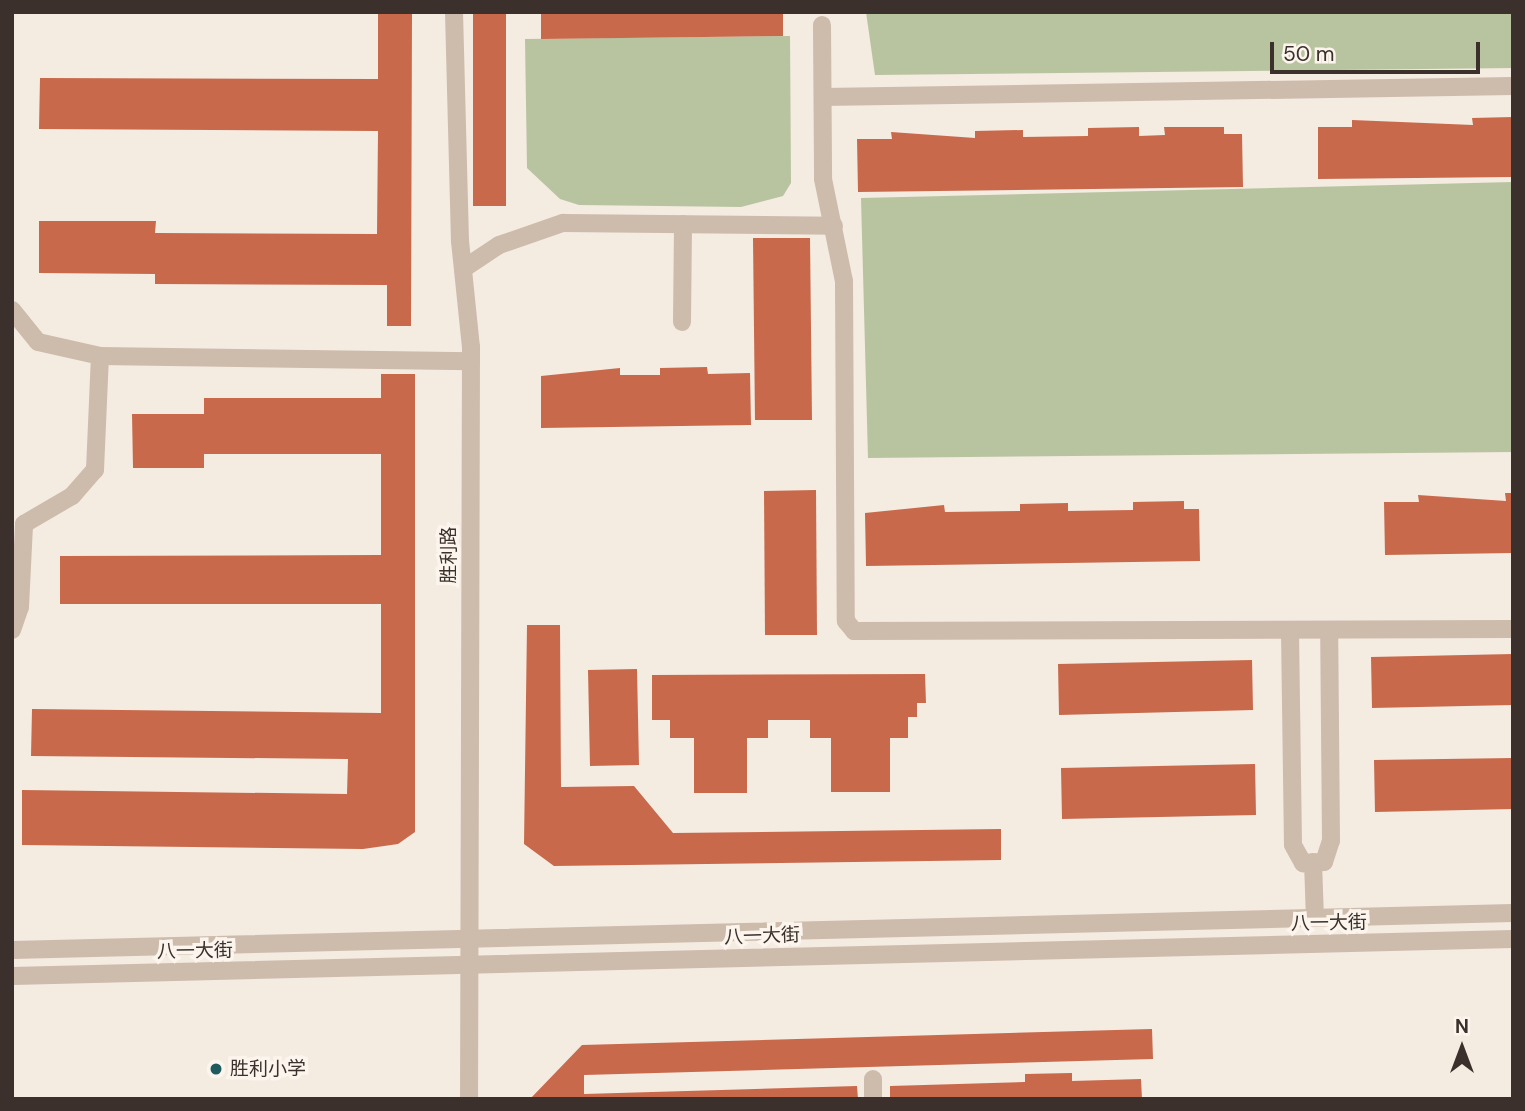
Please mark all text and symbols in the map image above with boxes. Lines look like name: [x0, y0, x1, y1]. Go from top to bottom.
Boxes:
scale bar: [1273, 28, 1483, 72]
text: 50 m: [1283, 40, 1334, 68]
street label: 胜利路: [438, 527, 460, 583]
street label: 八一大街: [1291, 911, 1367, 935]
street label: 八一大街: [724, 923, 800, 949]
street label: 八一大街: [157, 939, 233, 963]
north arrow: [1427, 1013, 1497, 1083]
text: N: [1455, 1014, 1469, 1039]
place label: 胜利小学: [230, 1058, 306, 1080]
marker: 胜利小学: [208, 1061, 224, 1077]

